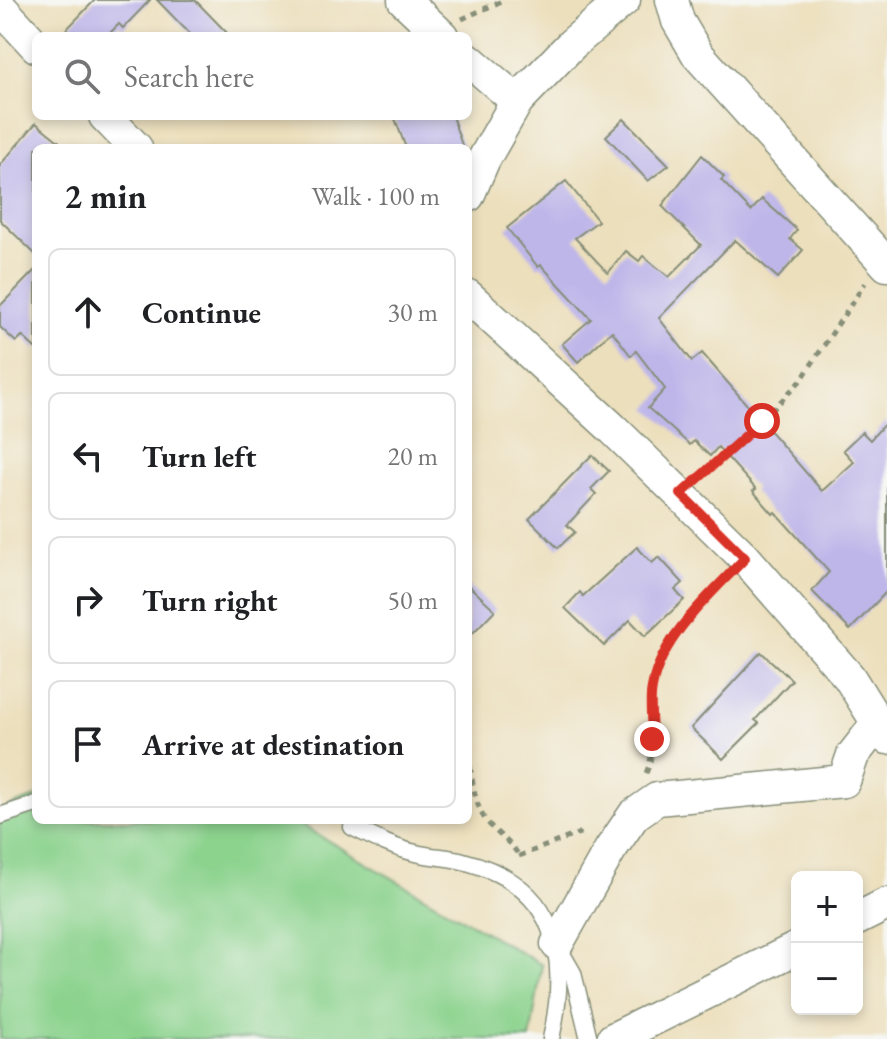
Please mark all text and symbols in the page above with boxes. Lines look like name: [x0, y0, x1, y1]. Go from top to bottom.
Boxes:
search box: [32, 32, 472, 120]
icon: search: [60, 54, 104, 98]
text: Search here: [124, 57, 254, 96]
text: 2 min: [64, 174, 147, 218]
text: Walk · 100 m: [312, 179, 440, 213]
icon: ahead: [66, 290, 110, 334]
text: Continue: [142, 293, 261, 332]
text: 30 m: [388, 295, 438, 329]
route start: [744, 403, 780, 439]
icon: left: [66, 434, 110, 478]
text: Turn left: [142, 437, 256, 476]
text: 20 m: [388, 439, 438, 473]
icon: right: [66, 578, 110, 622]
text: Turn right: [142, 581, 278, 620]
text: 50 m: [388, 583, 438, 617]
route end: [634, 721, 670, 757]
icon: arrive: [66, 722, 110, 766]
text: Arrive at destination: [142, 725, 404, 764]
map controls: [791, 871, 863, 1015]
button: +: [791, 871, 863, 943]
button: −: [791, 943, 863, 1015]

